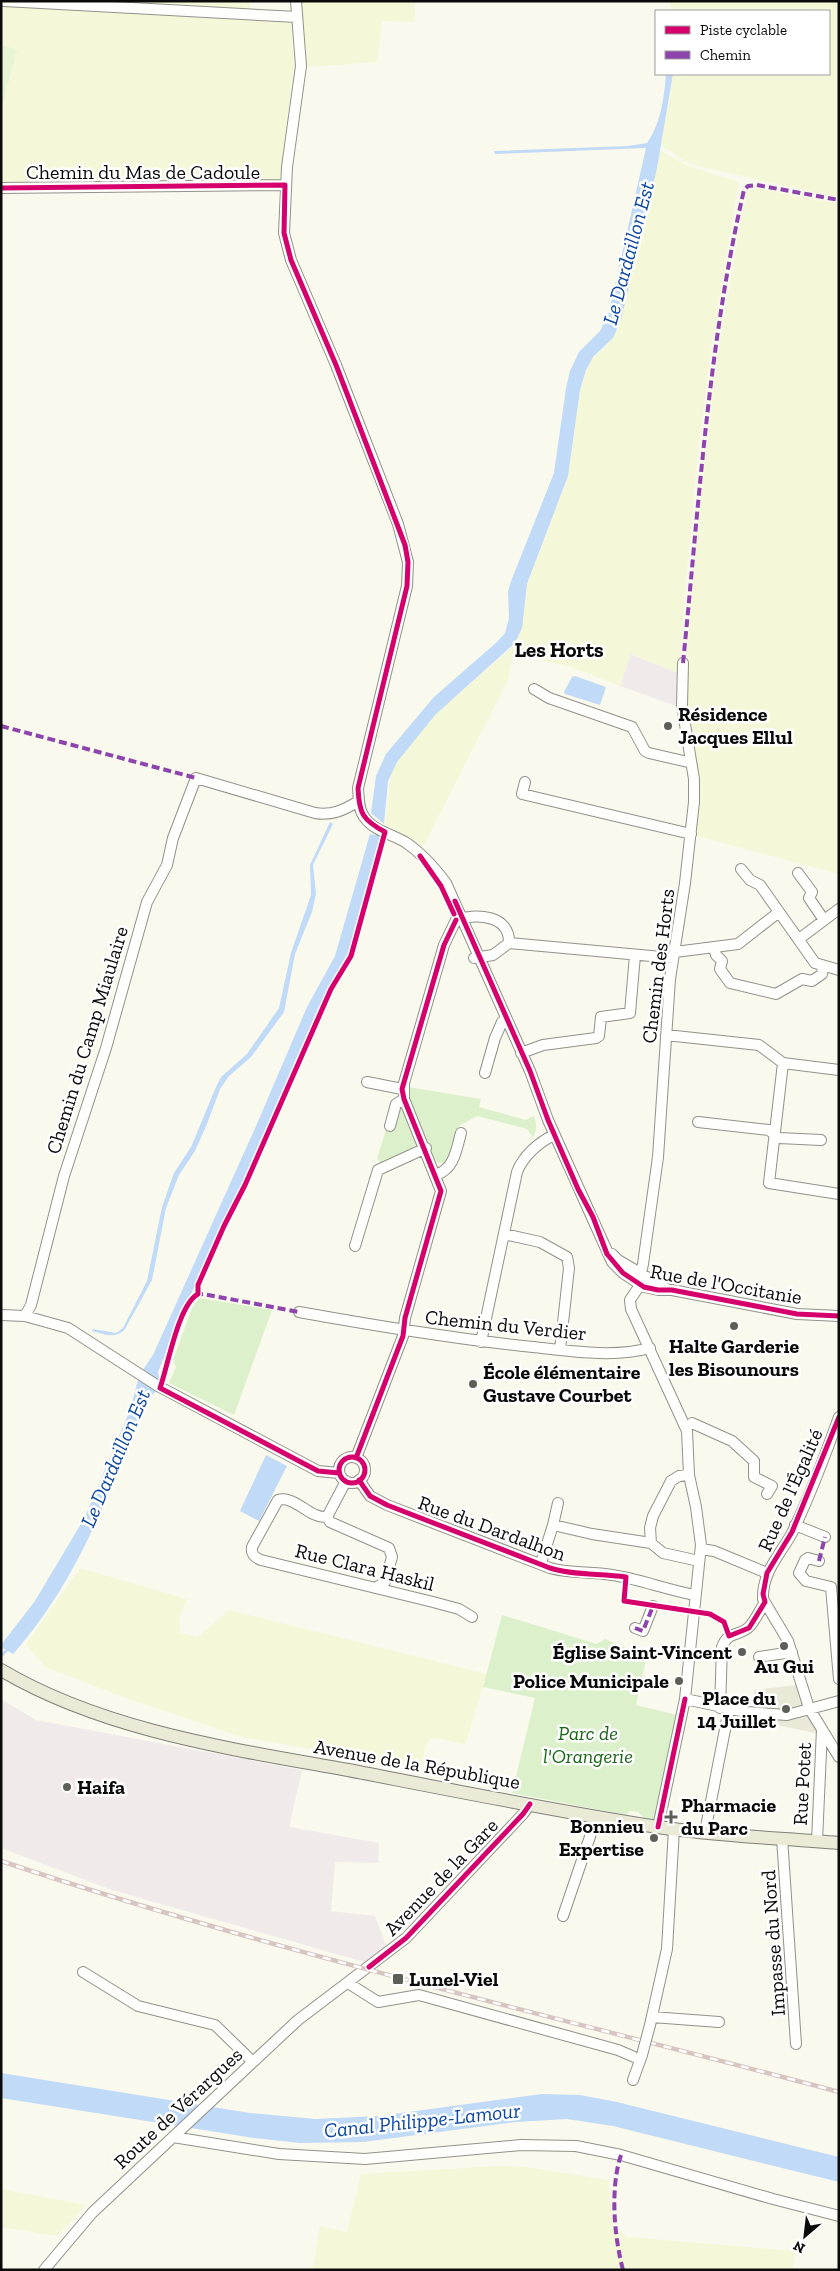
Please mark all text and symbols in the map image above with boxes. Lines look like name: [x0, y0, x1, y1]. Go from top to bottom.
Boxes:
legend: [655, 10, 830, 75]
text: Piste cyclable: [700, 21, 787, 39]
text: Chemin: [700, 46, 751, 64]
street label: Chemin du Mas de Cadoule: [26, 160, 260, 184]
water label: Le Dardaillon Est: [597, 179, 659, 327]
district label: Les Horts: [514, 637, 604, 662]
place label: Résidence Jacques Ellul: [678, 702, 793, 749]
marker: Résidence Jacques Ellul: [662, 720, 674, 732]
street label: Chemin des Horts: [637, 887, 679, 1045]
street label: Chemin du Camp Miaulaire: [41, 923, 133, 1157]
street label: Rue de l'Occitanie: [648, 1259, 804, 1309]
street label: Chemin du Verdier: [424, 1305, 588, 1345]
marker: Halte Garderie les Bisounours: [728, 1320, 740, 1332]
place label: Halte Garderie les Bisounours: [669, 1334, 800, 1381]
place label: École élémentaire Gustave Courbet: [483, 1360, 641, 1407]
marker: École élémentaire Gustave Courbet: [467, 1378, 479, 1390]
water label: Le Dardaillon Est: [75, 1385, 155, 1531]
street label: Rue de l'Égalité: [752, 1425, 828, 1555]
street label: Rue du Dardalhon: [415, 1490, 570, 1566]
street label: Rue Clara Haskil: [293, 1538, 437, 1596]
place label: Église Saint-Vincent: [552, 1640, 733, 1664]
marker: Au Gui: [778, 1640, 790, 1652]
marker: Église Saint-Vincent: [736, 1646, 748, 1658]
place label: Au Gui: [754, 1654, 814, 1678]
place label: Police Municipale: [513, 1669, 669, 1693]
marker: Police Municipale: [673, 1675, 685, 1687]
place label: Place du 14 Juillet: [697, 1686, 777, 1733]
marker: Place du 14 Juillet: [780, 1703, 792, 1715]
park label: Parc de l'Orangerie: [543, 1721, 633, 1768]
street label: Avenue de la République: [312, 1734, 522, 1794]
street label: Rue Potet: [788, 1741, 816, 1826]
place label: Haifa: [77, 1775, 125, 1799]
marker: Haifa: [61, 1781, 73, 1793]
place label: Pharmacie du Parc: [681, 1793, 777, 1840]
marker: Pharmacie du Parc: [665, 1811, 677, 1823]
street label: Avenue de la Gare: [379, 1813, 503, 1941]
place label: Bonnieu Expertise: [559, 1814, 644, 1861]
marker: Bonnieu Expertise: [648, 1832, 660, 1844]
street label: Impasse du Nord: [756, 1869, 790, 2017]
place label: Lunel-Viel: [409, 1967, 499, 1991]
marker: Lunel-Viel: [391, 1972, 405, 1986]
street label: Route de Vérargues: [109, 2042, 247, 2174]
water label: Canal Philippe-Lamour: [323, 2097, 522, 2143]
north arrow: [780, 2211, 830, 2261]
text: N: [790, 2237, 808, 2257]

